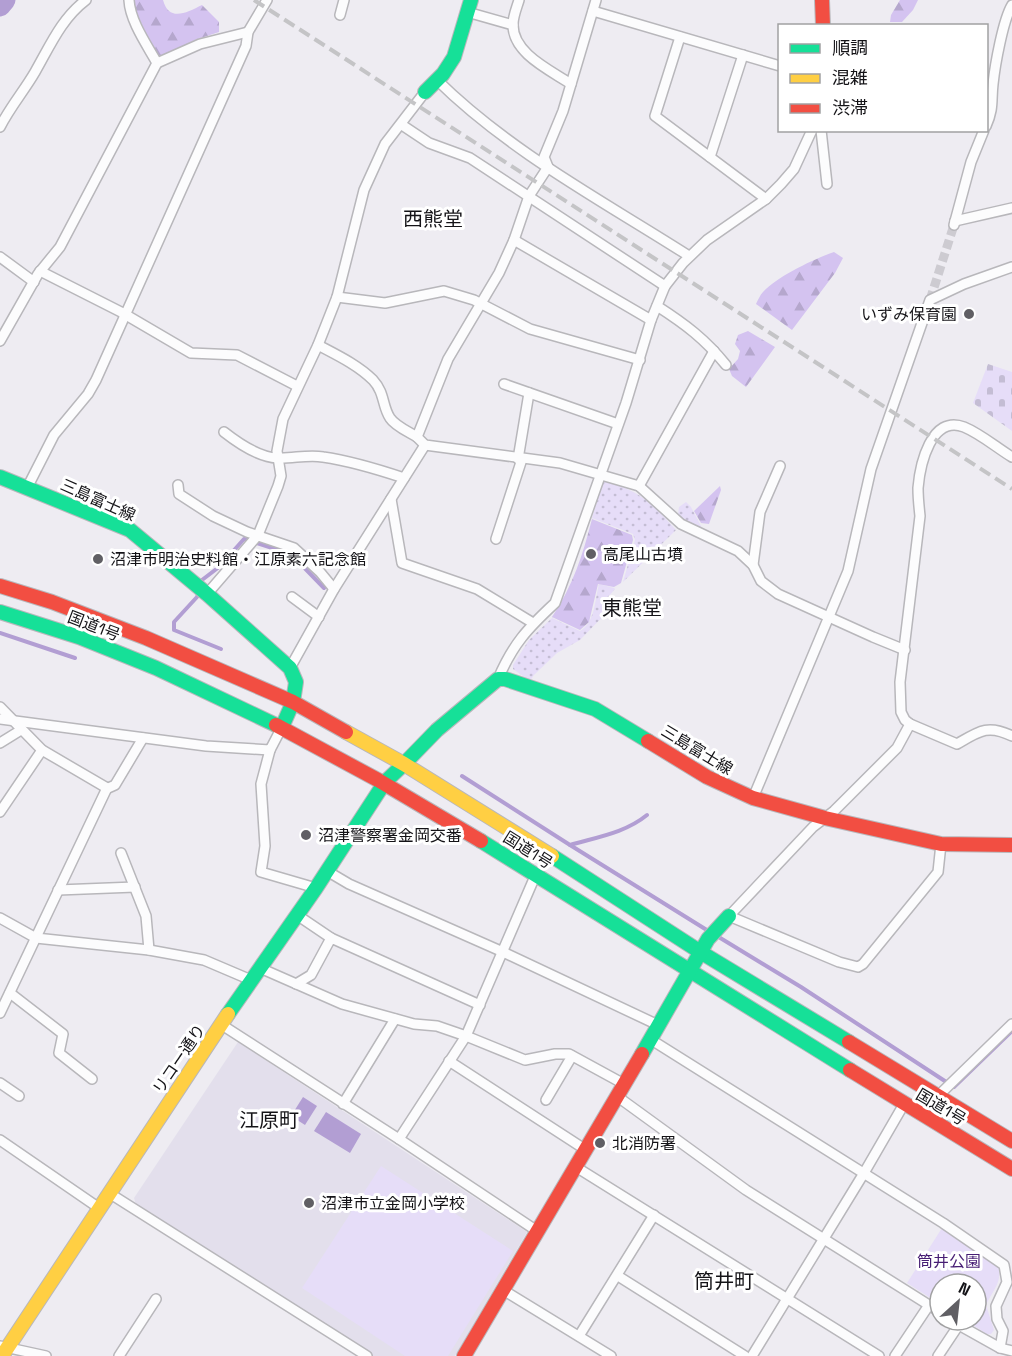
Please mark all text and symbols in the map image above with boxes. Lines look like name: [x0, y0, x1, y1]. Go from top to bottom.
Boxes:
legend: [778, 24, 988, 132]
text: 順調: [832, 36, 868, 59]
text: 混雑: [832, 66, 868, 89]
text: 渋滞: [832, 96, 868, 119]
district label: 西熊堂: [403, 206, 463, 232]
place label: いずみ保育園: [861, 304, 957, 325]
marker: いずみ保育園: [962, 307, 976, 321]
street label: 三島富士線: [57, 474, 139, 526]
place label: 高尾山古墳: [603, 544, 683, 565]
marker: 高尾山古墳: [584, 547, 598, 561]
place label: 沼津市明治史料館・江原素六記念館: [110, 549, 366, 570]
marker: 沼津市明治史料館・江原素六記念館: [91, 552, 105, 566]
district label: 東熊堂: [602, 595, 662, 621]
street label: 国道1号: [65, 606, 123, 646]
street label: 三島富士線: [657, 720, 737, 780]
place label: 沼津警察署金岡交番: [318, 825, 462, 846]
street label: 国道1号: [499, 827, 557, 873]
marker: 沼津警察署金岡交番: [299, 828, 313, 842]
street label: リコー通り: [148, 1020, 210, 1098]
street label: 国道1号: [912, 1084, 970, 1130]
district label: 江原町: [239, 1107, 299, 1133]
place label: 北消防署: [612, 1133, 676, 1154]
marker: 北消防署: [593, 1136, 607, 1150]
place label: 沼津市立金岡小学校: [321, 1193, 465, 1214]
marker: 沼津市立金岡小学校: [302, 1196, 316, 1210]
park label: 筒井公園: [917, 1251, 981, 1272]
district label: 筒井町: [694, 1268, 754, 1294]
north arrow: [928, 1272, 988, 1332]
text: N: [955, 1277, 974, 1301]

